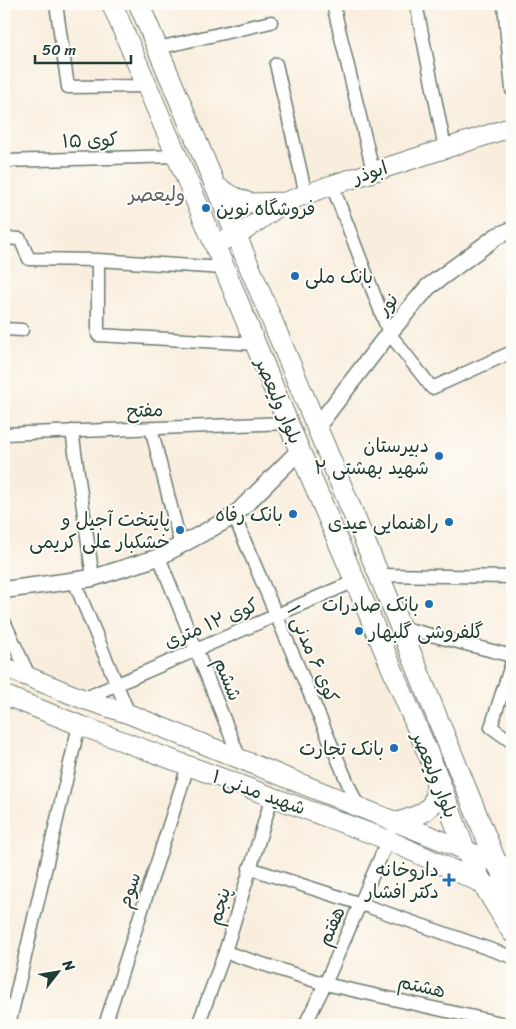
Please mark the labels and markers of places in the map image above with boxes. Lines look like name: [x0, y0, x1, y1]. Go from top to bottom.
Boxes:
place label: فروشگاه نوین: [216, 192, 315, 225]
marker: فروشگاه نوین: [200, 202, 212, 214]
place label: بانک ملی: [305, 260, 373, 293]
marker: بانک ملی: [289, 270, 301, 282]
place label: دبیرستان شهید بهشتی ۲: [314, 429, 429, 484]
marker: دبیرستان شهید بهشتی ۲: [433, 450, 445, 462]
place label: بانک رفاه: [215, 498, 283, 531]
place label: پایتخت آجیل و خشکبار علی کریمی: [29, 503, 170, 558]
place label: راهنمایی عیدی: [328, 506, 439, 539]
marker: بانک رفاه: [287, 508, 299, 520]
marker: راهنمایی عیدی: [443, 516, 455, 528]
marker: پایتخت آجیل و خشکبار علی کریمی: [174, 524, 186, 536]
place label: بانک صادرات: [322, 588, 419, 621]
marker: بانک صادرات: [423, 598, 435, 610]
place label: گلفروشی گلبهار: [367, 615, 483, 648]
marker: گلفروشی گلبهار: [353, 625, 365, 637]
place label: بانک تجارت: [299, 732, 384, 765]
marker: بانک تجارت: [388, 742, 400, 754]
place label: داروخانه دکتر افشار: [364, 853, 439, 908]
marker: داروخانه دکتر افشار: [443, 874, 455, 886]

